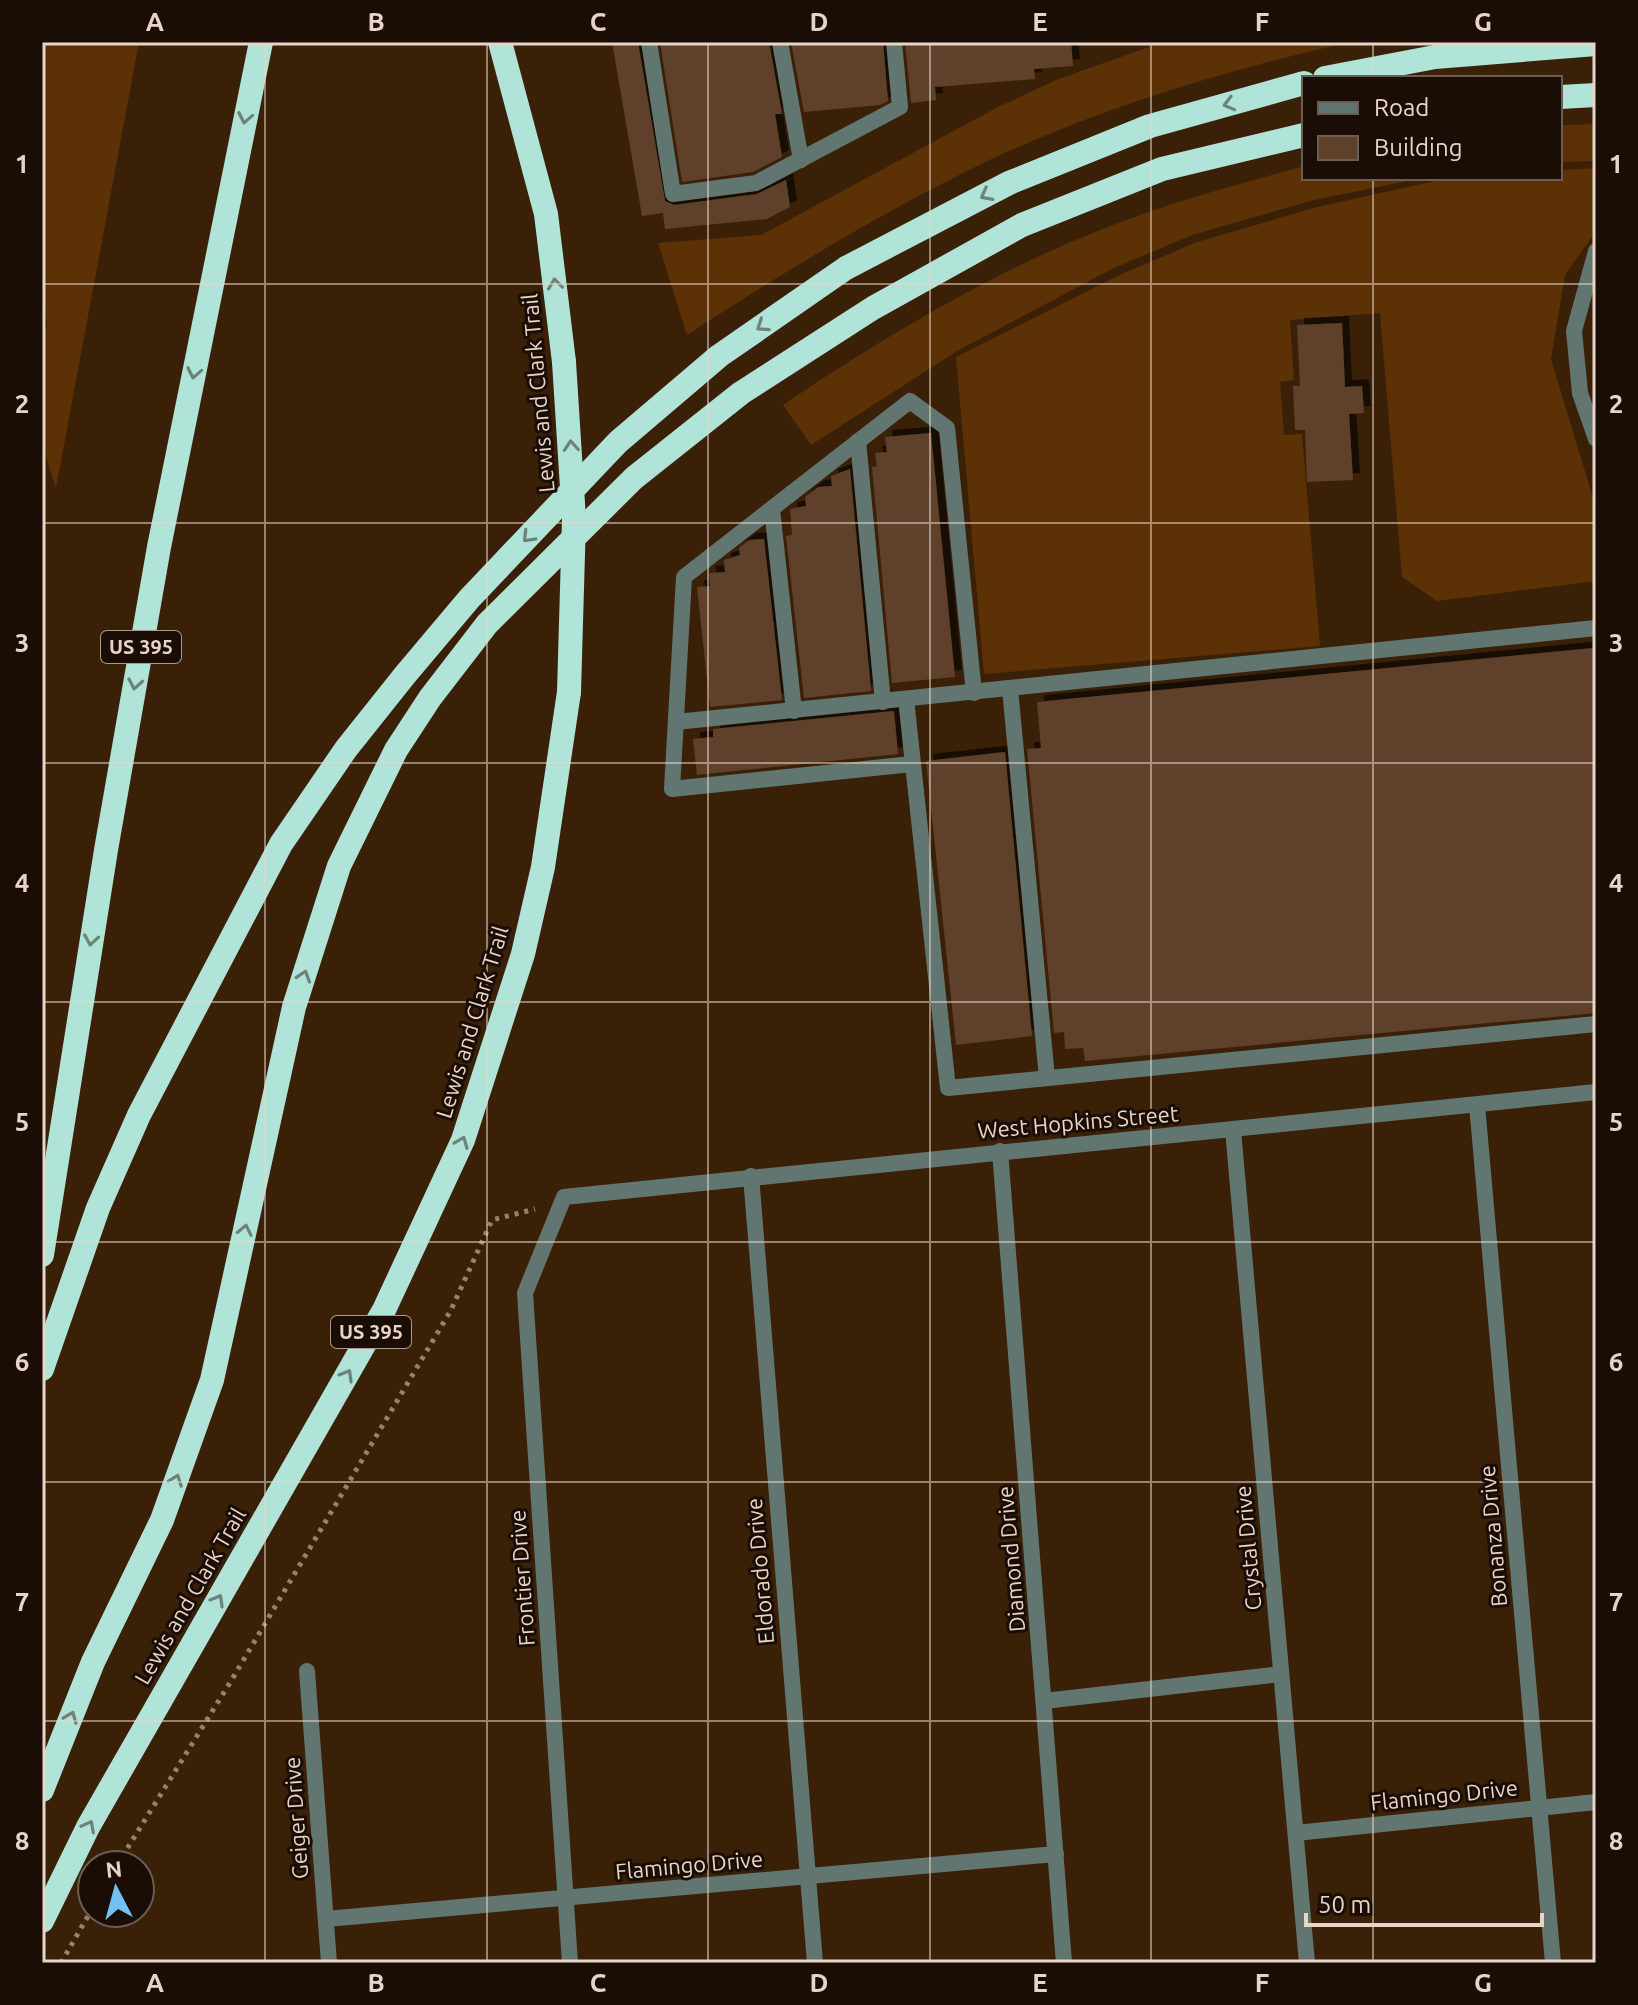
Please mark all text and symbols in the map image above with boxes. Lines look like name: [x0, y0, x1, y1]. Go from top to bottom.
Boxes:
text: A: [146, 7, 165, 36]
text: B: [367, 7, 385, 36]
text: C: [590, 7, 607, 36]
text: D: [810, 7, 828, 36]
text: E: [1032, 7, 1048, 36]
text: F: [1255, 7, 1269, 36]
text: G: [1474, 7, 1492, 36]
legend: [1302, 76, 1562, 180]
text: Road: [1374, 94, 1429, 121]
one-way arrow: [1222, 95, 1236, 111]
one-way arrow: [238, 112, 255, 125]
text: Building: [1374, 134, 1462, 161]
text: 1: [15, 149, 29, 178]
text: 1: [1609, 149, 1623, 178]
one-way arrow: [980, 186, 994, 201]
one-way arrow: [547, 277, 564, 291]
street label: Lewis and Clark Trail: [516, 292, 559, 493]
one-way arrow: [756, 316, 770, 331]
one-way arrow: [186, 366, 203, 380]
text: 2: [15, 389, 29, 418]
text: 2: [1609, 389, 1623, 418]
one-way arrow: [563, 439, 580, 452]
one-way arrow: [523, 528, 537, 542]
text: 3: [15, 628, 29, 657]
text: 3: [1609, 628, 1623, 657]
road number: US 395: [101, 631, 181, 663]
one-way arrow: [127, 677, 144, 691]
text: 4: [15, 868, 29, 897]
text: 4: [1609, 868, 1623, 897]
street label: Lewis and Clark Trail: [430, 923, 513, 1121]
one-way arrow: [84, 933, 101, 947]
one-way arrow: [295, 970, 311, 984]
street label: West Hopkins Street: [977, 1100, 1180, 1143]
text: 5: [15, 1107, 29, 1136]
text: 5: [1609, 1107, 1623, 1136]
one-way arrow: [452, 1136, 468, 1150]
one-way arrow: [236, 1223, 253, 1237]
road number: US 395: [331, 1316, 411, 1348]
text: 6: [15, 1347, 29, 1376]
text: 6: [1609, 1347, 1623, 1376]
one-way arrow: [337, 1369, 353, 1383]
street label: Bonanza Drive: [1474, 1464, 1511, 1608]
one-way arrow: [166, 1474, 183, 1488]
street label: Diamond Drive: [992, 1485, 1029, 1633]
street label: Crystal Drive: [1230, 1485, 1265, 1611]
street label: Eldorado Drive: [741, 1497, 778, 1645]
street label: Lewis and Clark Trail: [129, 1503, 250, 1688]
street label: Frontier Drive: [504, 1509, 539, 1647]
text: 7: [15, 1587, 29, 1616]
text: 7: [1609, 1587, 1623, 1616]
one-way arrow: [208, 1594, 224, 1609]
one-way arrow: [61, 1711, 78, 1725]
street label: Geiger Drive: [279, 1756, 312, 1880]
street label: Flamingo Drive: [1369, 1774, 1519, 1815]
one-way arrow: [79, 1820, 95, 1835]
text: 8: [15, 1826, 29, 1855]
text: 8: [1609, 1826, 1623, 1855]
street label: Flamingo Drive: [614, 1846, 764, 1883]
north arrow: [76, 1849, 156, 1929]
text: N: [104, 1855, 123, 1882]
scale bar: [1306, 1877, 1542, 1927]
text: 50 m: [1318, 1891, 1371, 1918]
text: A: [146, 1968, 165, 1997]
text: B: [367, 1968, 385, 1997]
text: C: [590, 1968, 607, 1997]
text: D: [810, 1968, 828, 1997]
text: E: [1032, 1968, 1048, 1997]
text: F: [1255, 1968, 1269, 1997]
text: G: [1474, 1968, 1492, 1997]

